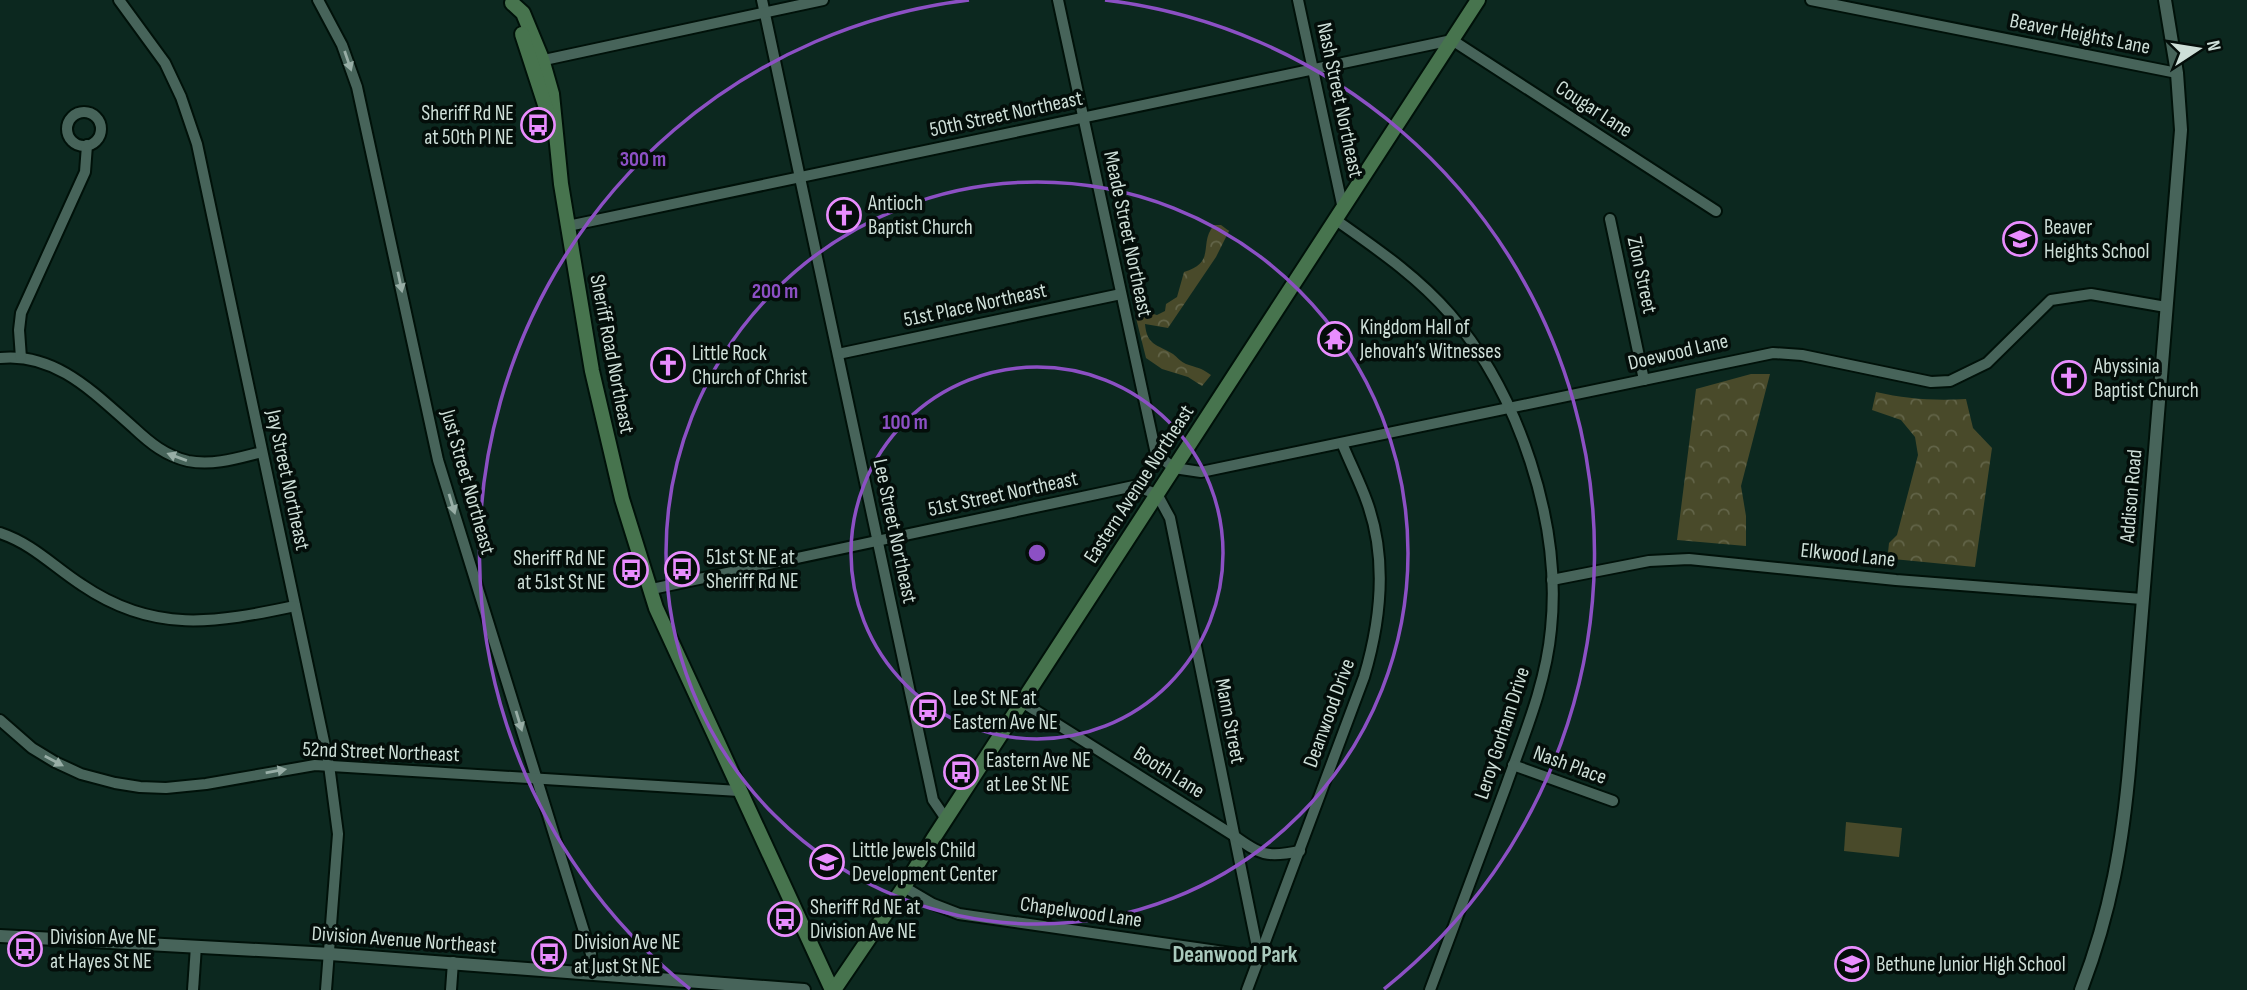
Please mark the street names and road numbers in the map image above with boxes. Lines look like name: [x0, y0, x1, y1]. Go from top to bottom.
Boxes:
street label: Beaver Heights Lane: [2008, 8, 2152, 60]
street label: Nash Street Northeast: [1311, 20, 1369, 180]
street label: Cougar Lane: [1551, 75, 1637, 143]
street label: 50th Street Northeast: [927, 86, 1085, 142]
street label: Meade Street Northeast: [1098, 149, 1158, 319]
street label: Zion Street: [1622, 234, 1662, 316]
street label: Sheriff Road Northeast: [584, 272, 640, 436]
street label: 51st Place Northeast: [901, 278, 1049, 332]
street label: Doewood Lane: [1626, 328, 1730, 376]
street label: Eastern Avenue Northeast: [1079, 400, 1199, 568]
street label: Just Street Northeast: [435, 406, 501, 557]
street label: Jay Street Northeast: [261, 407, 315, 552]
street label: Addison Road: [2114, 448, 2148, 545]
street label: Lee Street Northeast: [867, 457, 923, 605]
street label: 51st Street Northeast: [926, 466, 1080, 522]
street label: Elkwood Lane: [1799, 538, 1897, 572]
street label: Deanwood Drive: [1298, 655, 1360, 771]
street label: Leroy Gorham Drive: [1469, 664, 1535, 802]
street label: Mann Street: [1210, 676, 1250, 766]
street label: 52nd Street Northeast: [302, 737, 460, 767]
street label: Nash Place: [1530, 740, 1610, 790]
street label: Booth Lane: [1129, 741, 1209, 803]
street label: Chapelwood Lane: [1018, 891, 1144, 933]
street label: Division Avenue Northeast: [311, 921, 497, 959]

